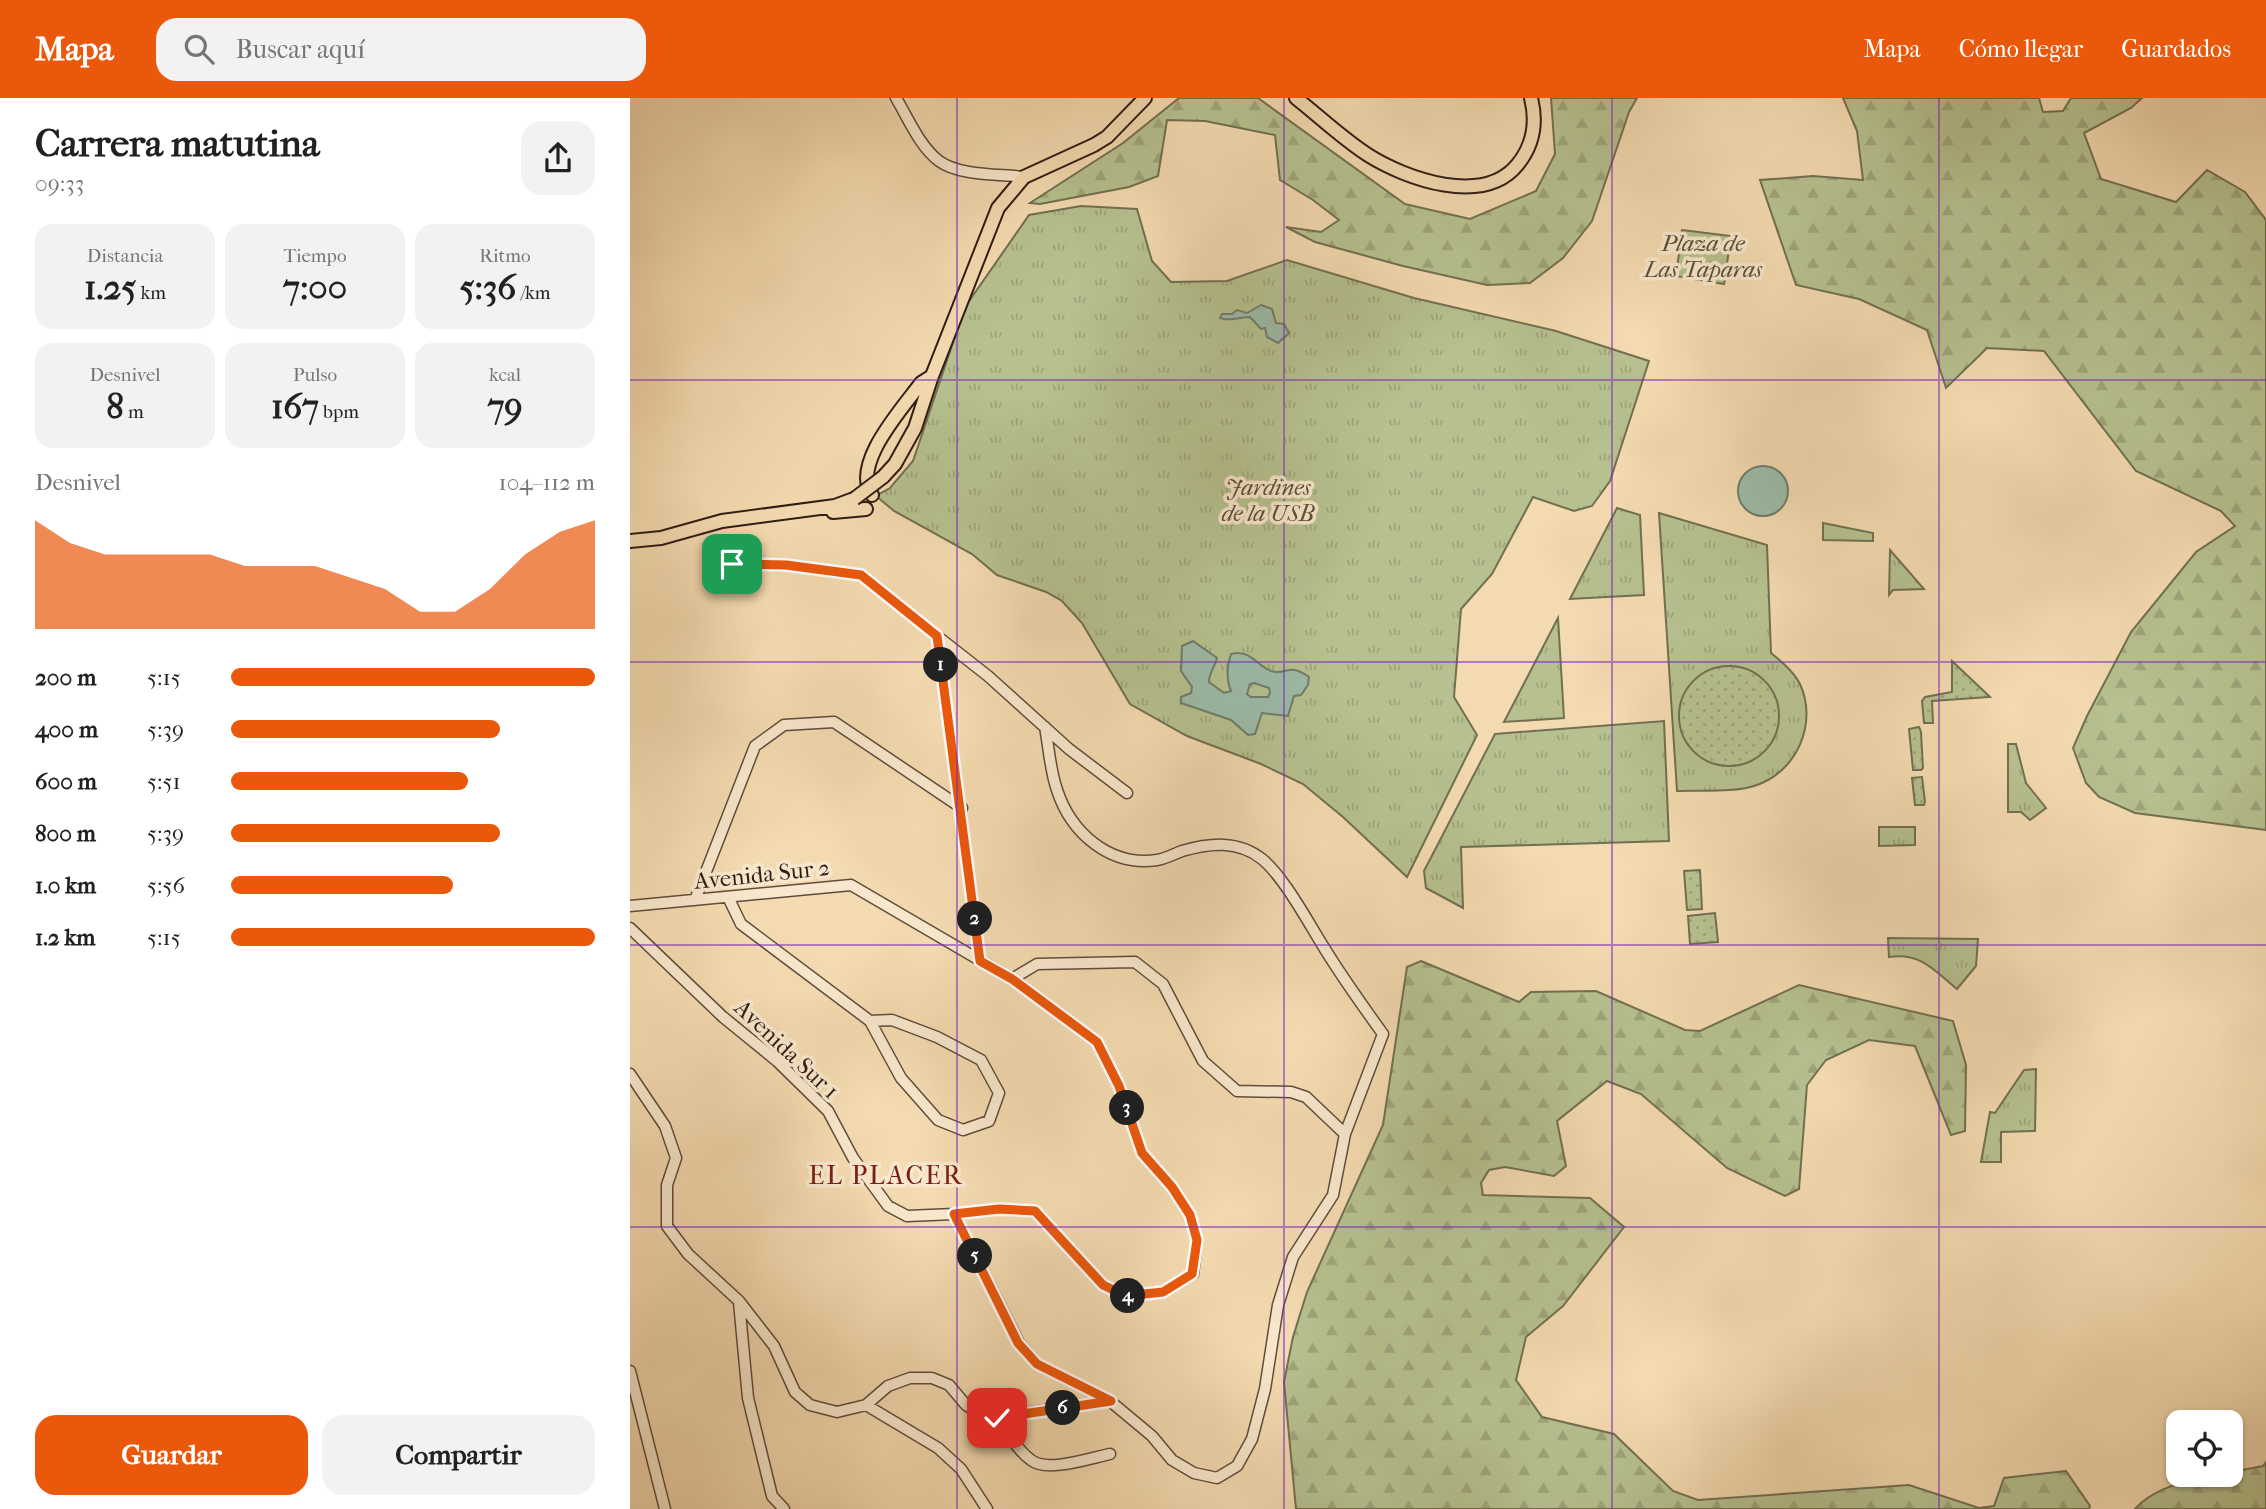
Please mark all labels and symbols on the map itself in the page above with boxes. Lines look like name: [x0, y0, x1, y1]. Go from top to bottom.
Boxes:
park label: Plaza de Las Taparas: [1642, 230, 1763, 283]
park label: Jardines de la USB: [1222, 474, 1315, 527]
pin: [702, 534, 762, 594]
pin: 1: [924, 648, 958, 682]
street label: Avenida Sur 2: [692, 854, 831, 895]
pin: 2: [958, 902, 992, 936]
street label: Avenida Sur 1: [728, 994, 844, 1104]
pin: 3: [1110, 1090, 1144, 1126]
district label: EL PLACER: [808, 1160, 964, 1191]
pin: 5: [958, 1238, 992, 1274]
pin: 4: [1110, 1278, 1146, 1314]
pin: [967, 1388, 1027, 1448]
pin: 6: [1046, 1390, 1080, 1426]

